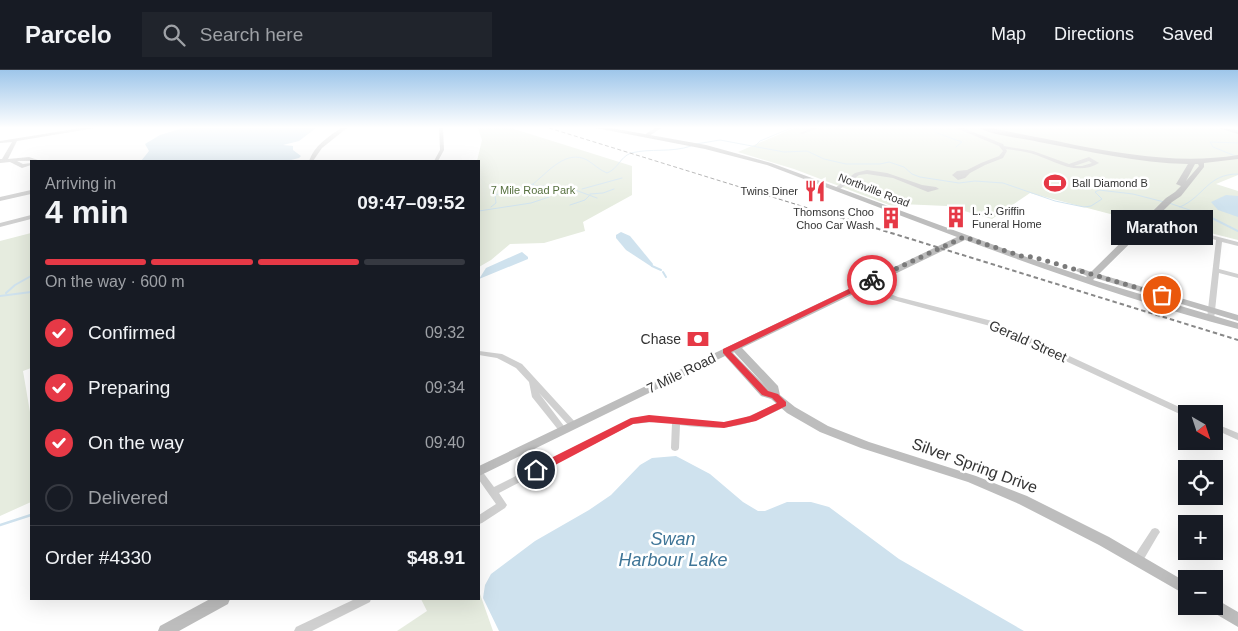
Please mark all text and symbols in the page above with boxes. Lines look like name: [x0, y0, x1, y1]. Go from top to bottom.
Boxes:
search box: [142, 12, 492, 57]
text: Parcelo: [25, 21, 112, 48]
icon: search: [160, 21, 188, 49]
text: Search here: [200, 24, 303, 45]
text: Map: [991, 24, 1026, 44]
text: Directions: [1054, 24, 1134, 44]
text: Saved: [1162, 24, 1213, 44]
sports icon: Ball Diamond B: [1042, 170, 1068, 196]
street label: Northville Road: [837, 171, 911, 209]
text: Arriving in: [45, 175, 116, 192]
place label: Ball Diamond B: [1072, 177, 1148, 189]
restaurant icon: Twins Diner: [802, 178, 828, 204]
park label: 7 Mile Road Park: [491, 184, 576, 196]
place label: Twins Diner: [741, 185, 798, 197]
text: 09:47–09:52: [357, 192, 465, 213]
text: 4 min: [45, 194, 129, 230]
building icon: L. J. Griffin Funeral Home: [943, 204, 969, 230]
building icon: Thomsons Choo Choo Car Wash: [878, 205, 904, 231]
place label: L. J. Griffin Funeral Home: [972, 205, 1042, 230]
place label: Thomsons Choo Choo Car Wash: [793, 206, 874, 231]
callout: Marathon: [1111, 210, 1213, 245]
text: Marathon: [1126, 219, 1198, 236]
courier: [847, 255, 897, 305]
icon: bike: [858, 266, 886, 294]
text: On the way · 600 m: [45, 273, 185, 290]
pin: [1141, 274, 1183, 316]
icon: bag: [1148, 281, 1176, 309]
street label: Gerald Street: [987, 317, 1069, 365]
icon: check: [45, 319, 73, 347]
text: Confirmed: [88, 322, 176, 343]
text: 09:32: [425, 324, 465, 341]
bank icon: Chase: [685, 326, 711, 352]
place label: Chase: [641, 331, 681, 347]
street label: 7 Mile Road: [644, 349, 718, 397]
icon: check: [45, 374, 73, 402]
text: Preparing: [88, 377, 170, 398]
text: 09:34: [425, 379, 465, 396]
north arrow: [1178, 405, 1222, 450]
map controls: [1178, 405, 1223, 615]
icon: check: [45, 429, 73, 457]
text: On the way: [88, 432, 184, 453]
text: 09:40: [425, 434, 465, 451]
street label: Silver Spring Drive: [910, 435, 1040, 496]
pin: [515, 449, 557, 491]
icon: home: [522, 456, 550, 484]
button: locate: [1178, 460, 1223, 505]
text: Delivered: [88, 487, 168, 508]
button: +: [1178, 515, 1223, 560]
water label: Swan Harbour Lake: [618, 529, 728, 570]
text: Order #4330: [45, 547, 152, 568]
text: $48.91: [407, 547, 465, 568]
button: −: [1178, 570, 1223, 615]

